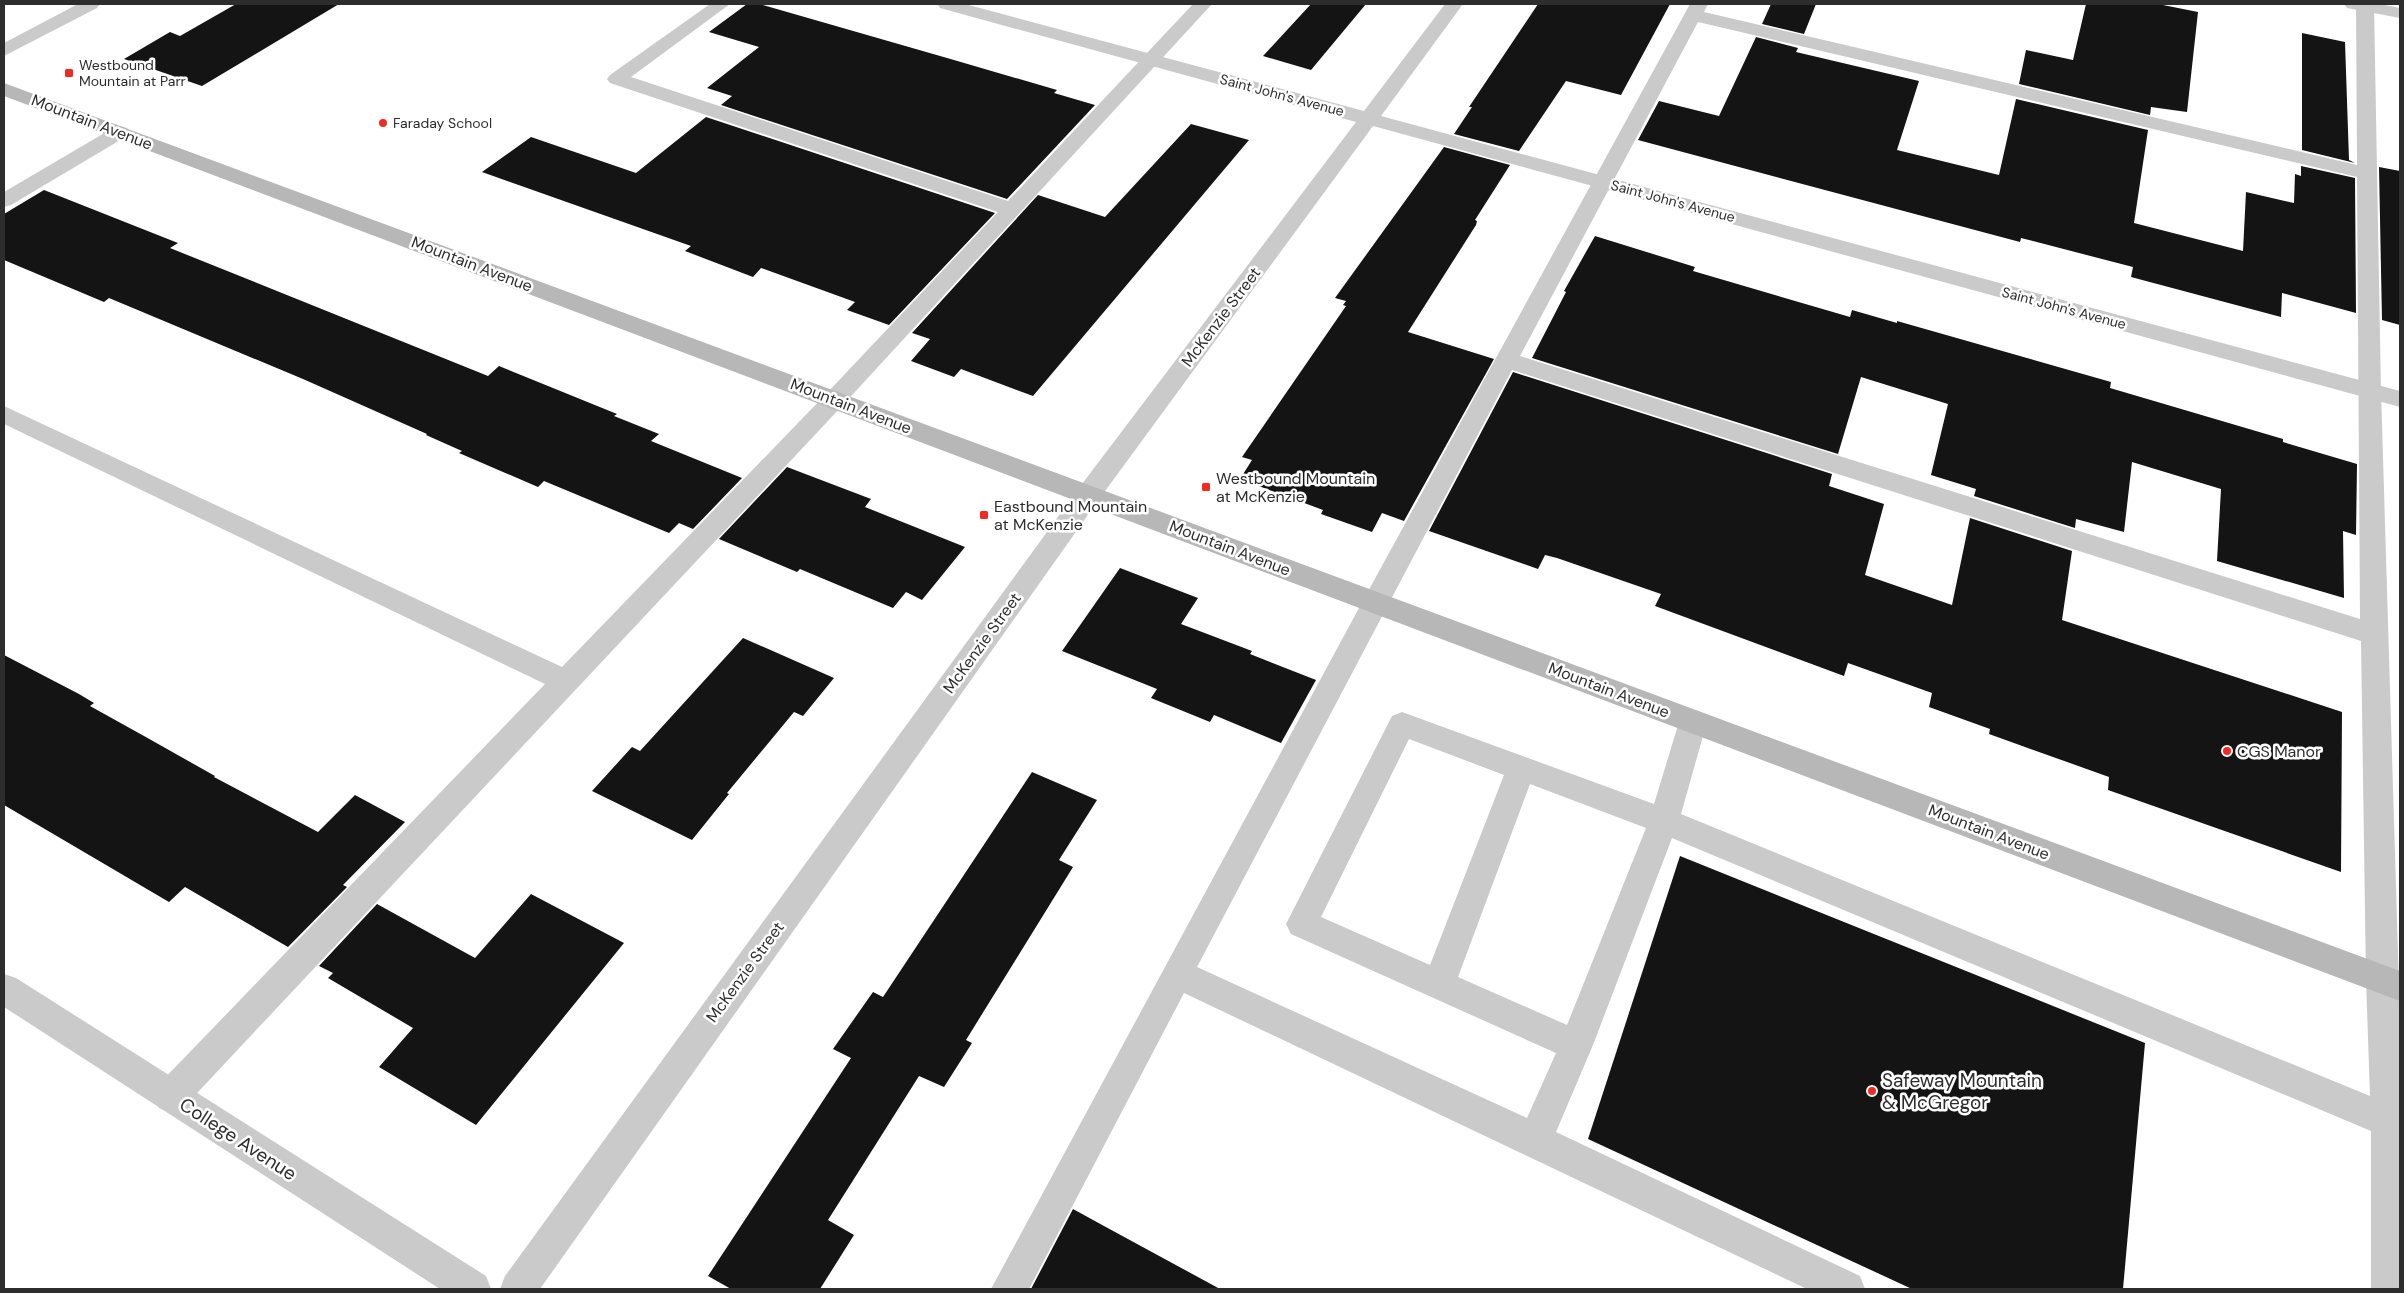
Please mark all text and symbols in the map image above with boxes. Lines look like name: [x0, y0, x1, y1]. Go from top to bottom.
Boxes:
place label: Westbound Mountain at Parr: [79, 56, 186, 90]
marker: Westbound Mountain at Parr: [63, 67, 75, 79]
street label: Saint John's Avenue: [1218, 70, 1346, 120]
street label: Mountain Avenue: [29, 89, 155, 155]
place label: Faraday School: [393, 114, 492, 132]
marker: Faraday School: [377, 117, 389, 129]
street label: Saint John's Avenue: [1609, 176, 1737, 226]
street label: Mountain Avenue: [409, 231, 535, 297]
street label: McKenzie Street: [1177, 263, 1265, 371]
street label: Saint John's Avenue: [2000, 283, 2128, 333]
street label: Mountain Avenue: [788, 373, 914, 439]
place label: Westbound Mountain at McKenzie: [1216, 468, 1375, 507]
marker: Westbound Mountain at McKenzie: [1200, 481, 1212, 493]
place label: Eastbound Mountain at McKenzie: [994, 496, 1147, 535]
marker: Eastbound Mountain at McKenzie: [978, 509, 990, 521]
street label: Mountain Avenue: [1167, 515, 1293, 581]
street label: McKenzie Street: [938, 588, 1026, 698]
street label: Mountain Avenue: [1546, 657, 1672, 723]
place label: CGS Manor: [2237, 741, 2321, 762]
marker: CGS Manor: [2221, 745, 2233, 757]
street label: Mountain Avenue: [1926, 799, 2052, 865]
street label: McKenzie Street: [701, 917, 789, 1027]
place label: Safeway Mountain & McGregor: [1882, 1068, 2042, 1115]
marker: Safeway Mountain & McGregor: [1866, 1085, 1878, 1097]
street label: College Avenue: [175, 1092, 301, 1186]

